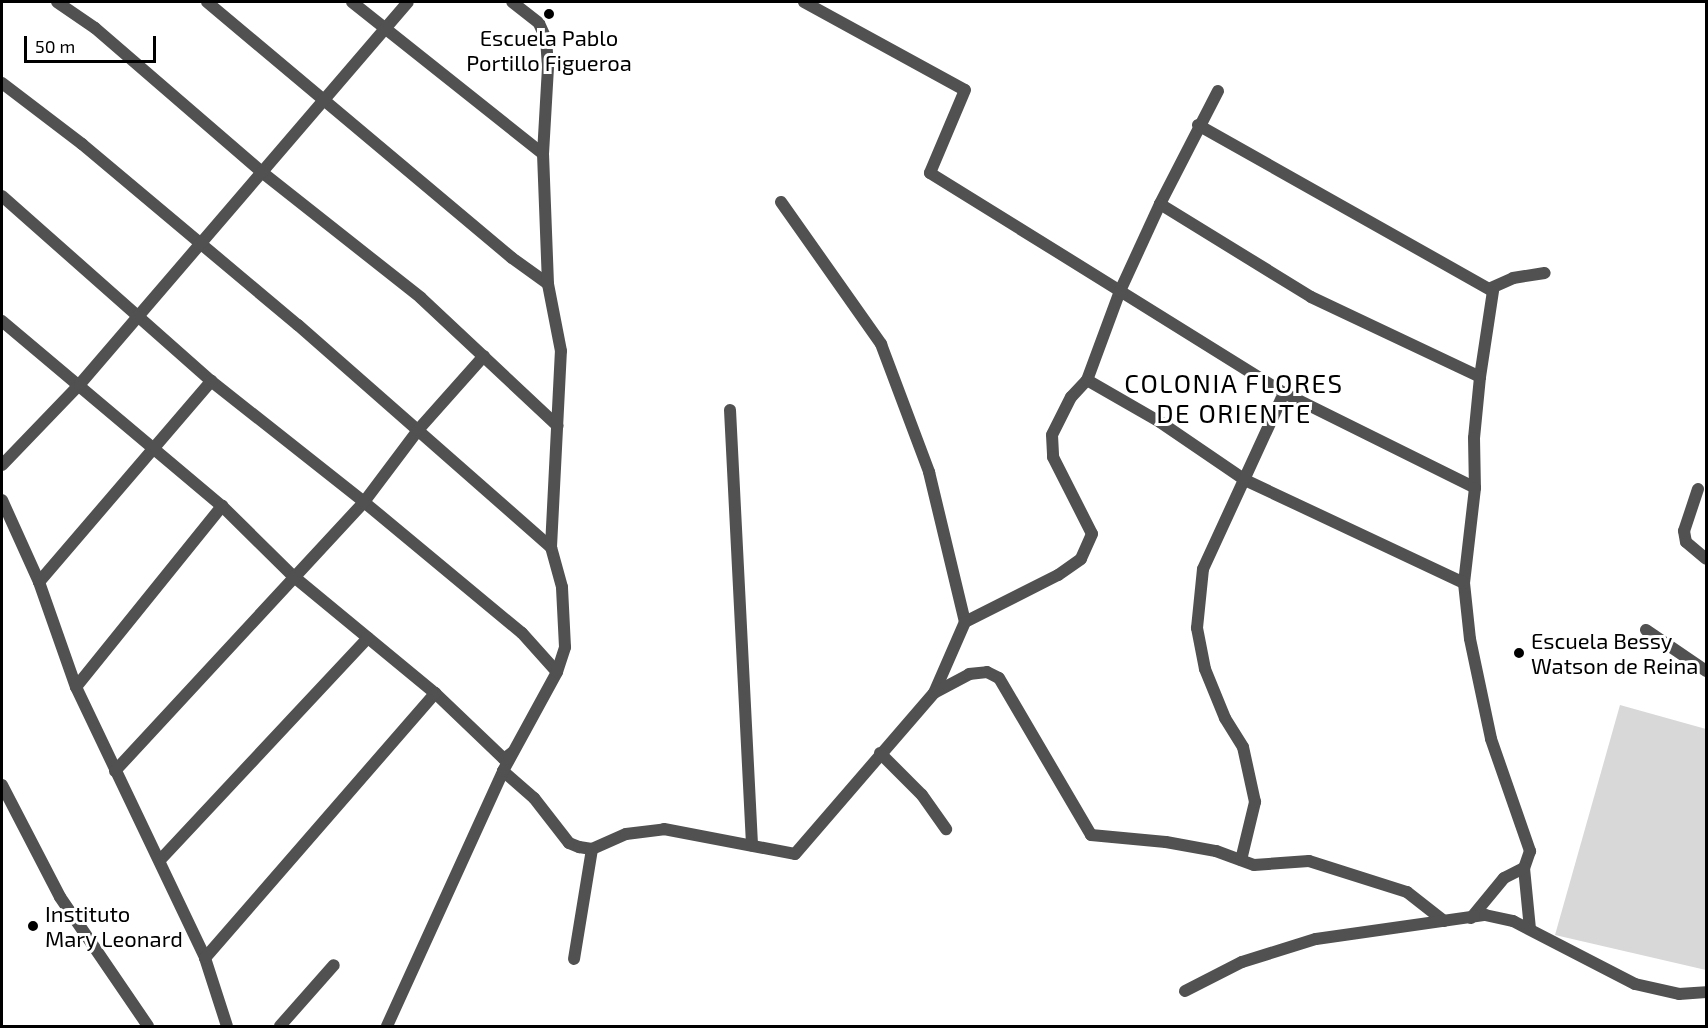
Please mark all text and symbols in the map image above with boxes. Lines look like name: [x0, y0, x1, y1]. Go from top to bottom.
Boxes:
marker: Escuela Pablo Portillo Figueroa: [542, 7, 556, 21]
scale bar: [27, 24, 159, 62]
place label: Escuela Pablo Portillo Figueroa: [466, 24, 632, 76]
text: 50 m: [35, 35, 75, 57]
district label: COLONIA FLORES DE ORIENTE: [1124, 367, 1344, 428]
place label: Escuela Bessy Watson de Reina: [1531, 627, 1698, 678]
marker: Escuela Bessy Watson de Reina: [1512, 646, 1526, 660]
place label: Instituto Mary Leonard: [45, 900, 183, 951]
marker: Instituto Mary Leonard: [26, 919, 40, 933]

